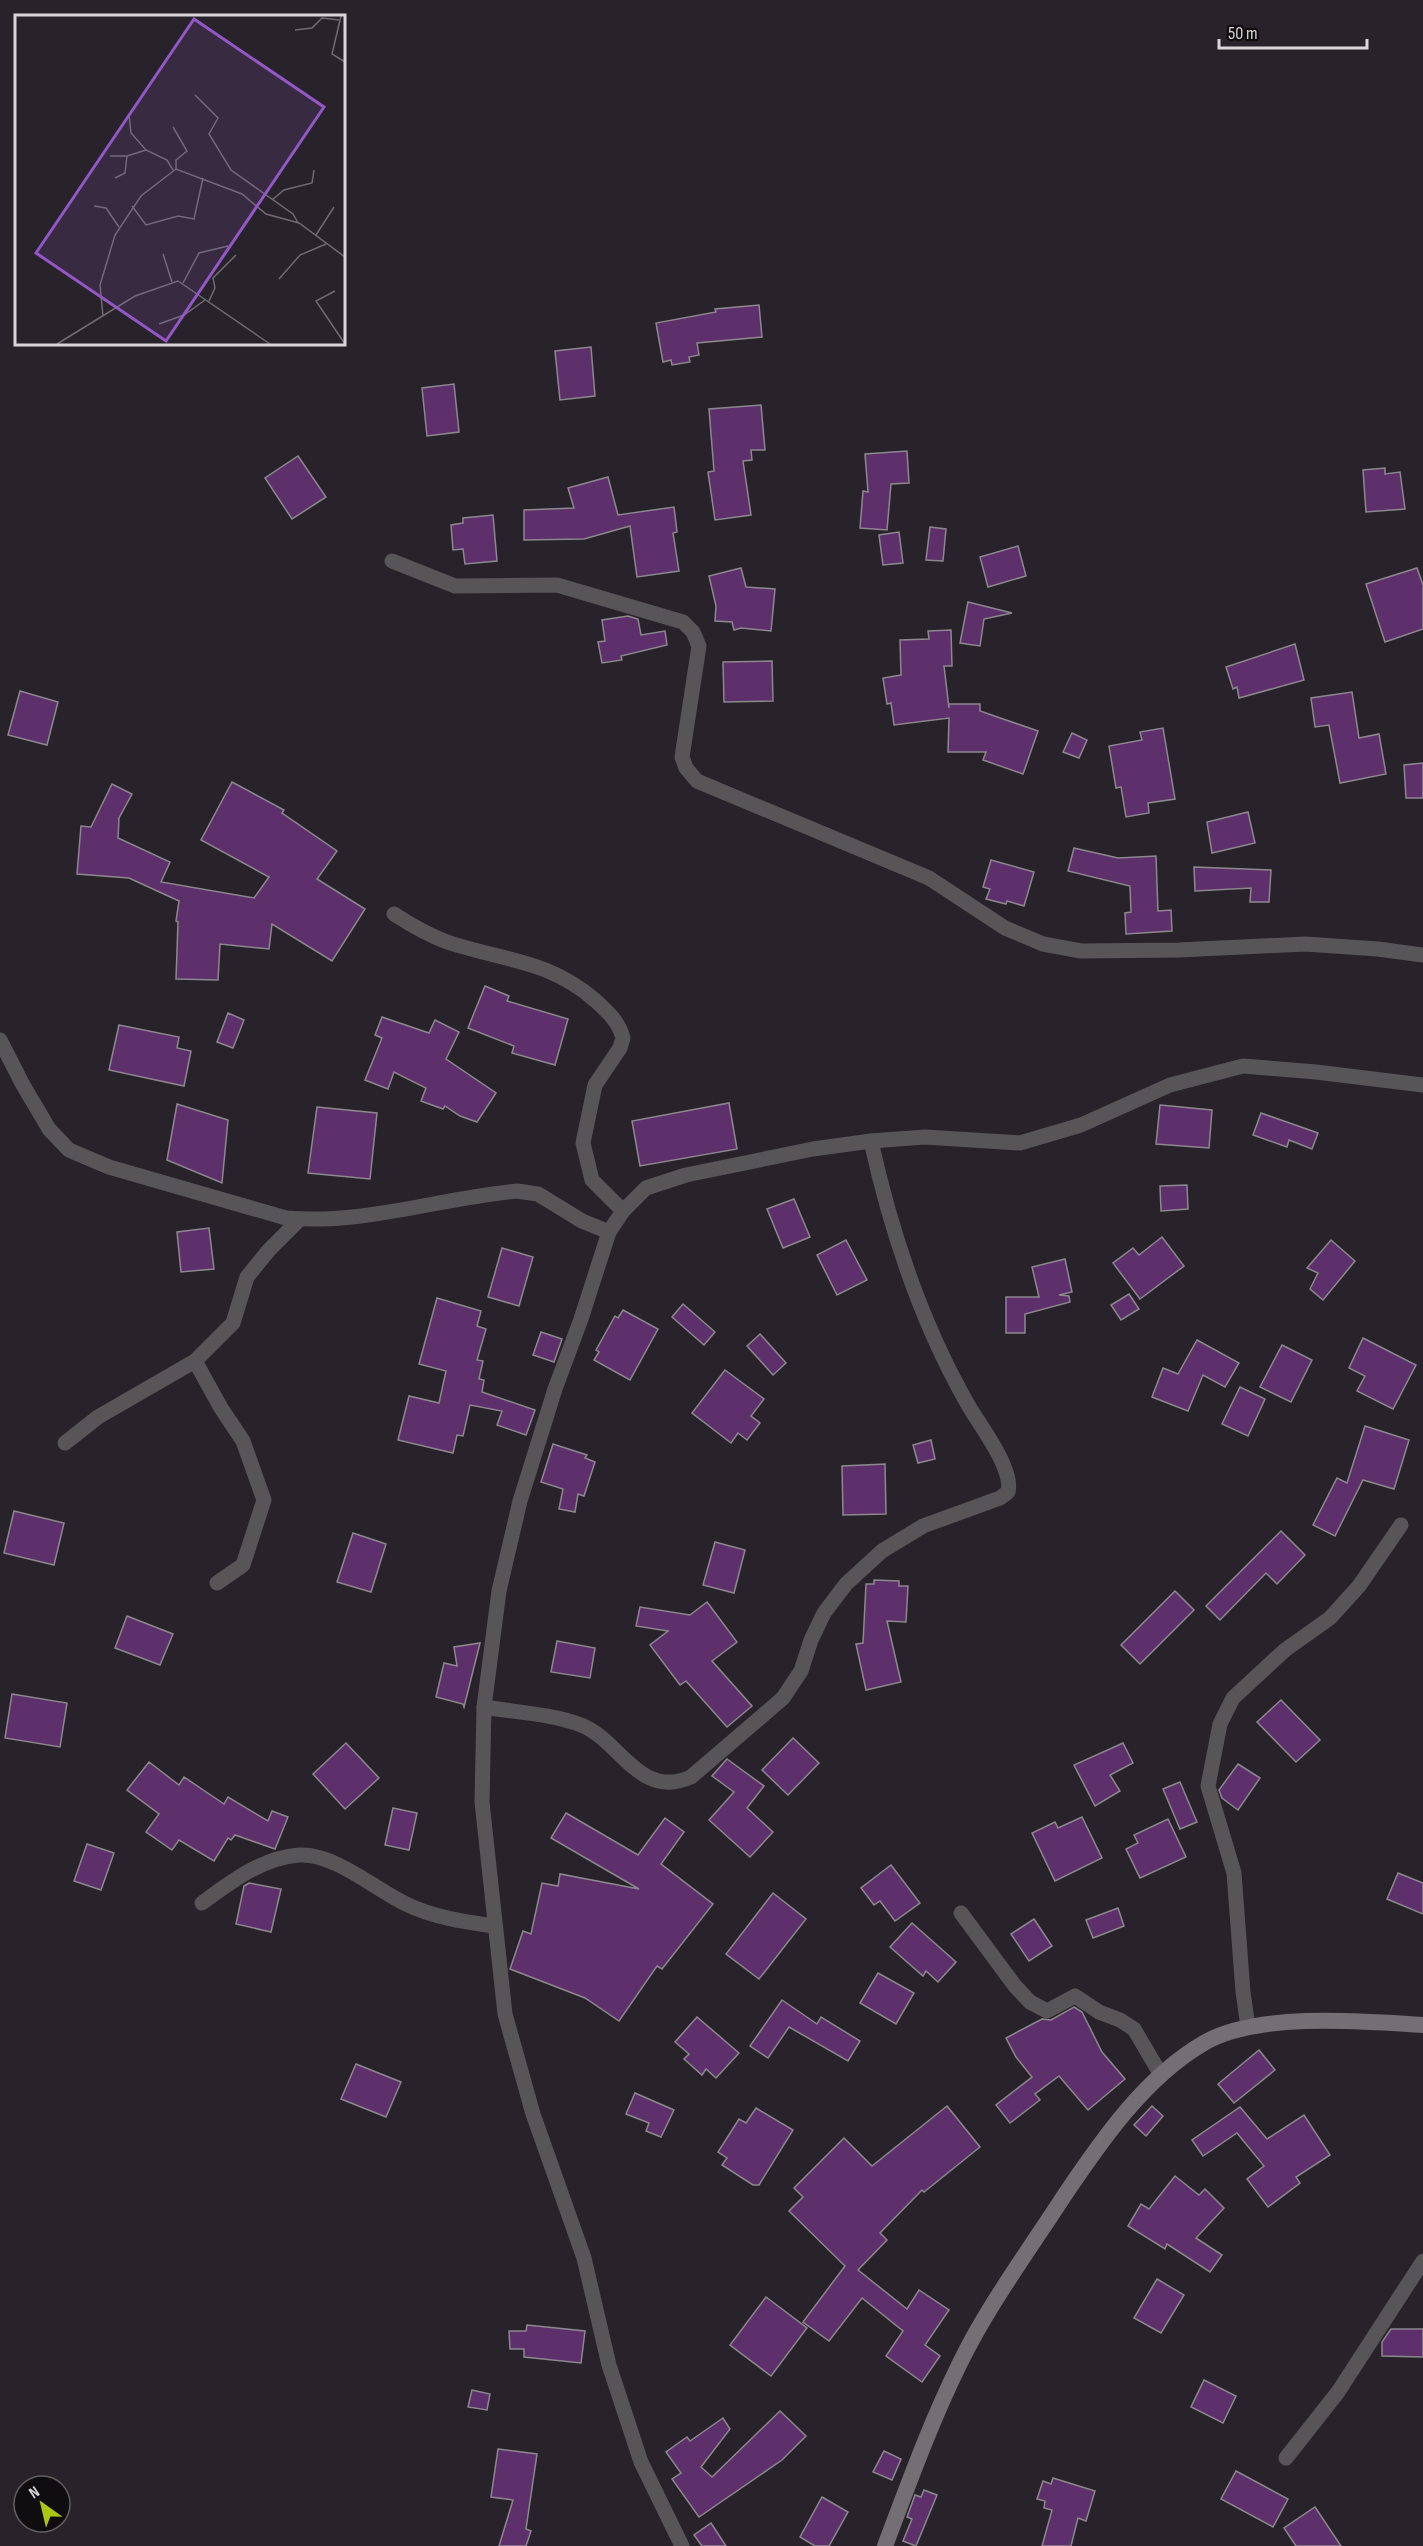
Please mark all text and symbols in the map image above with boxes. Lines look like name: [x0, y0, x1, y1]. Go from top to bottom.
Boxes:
scale bar: [1219, 12, 1368, 50]
inset map: [15, 15, 345, 345]
text: 50 m: [1228, 23, 1258, 44]
north arrow: [12, 2474, 72, 2534]
text: N: [26, 2483, 43, 2503]

